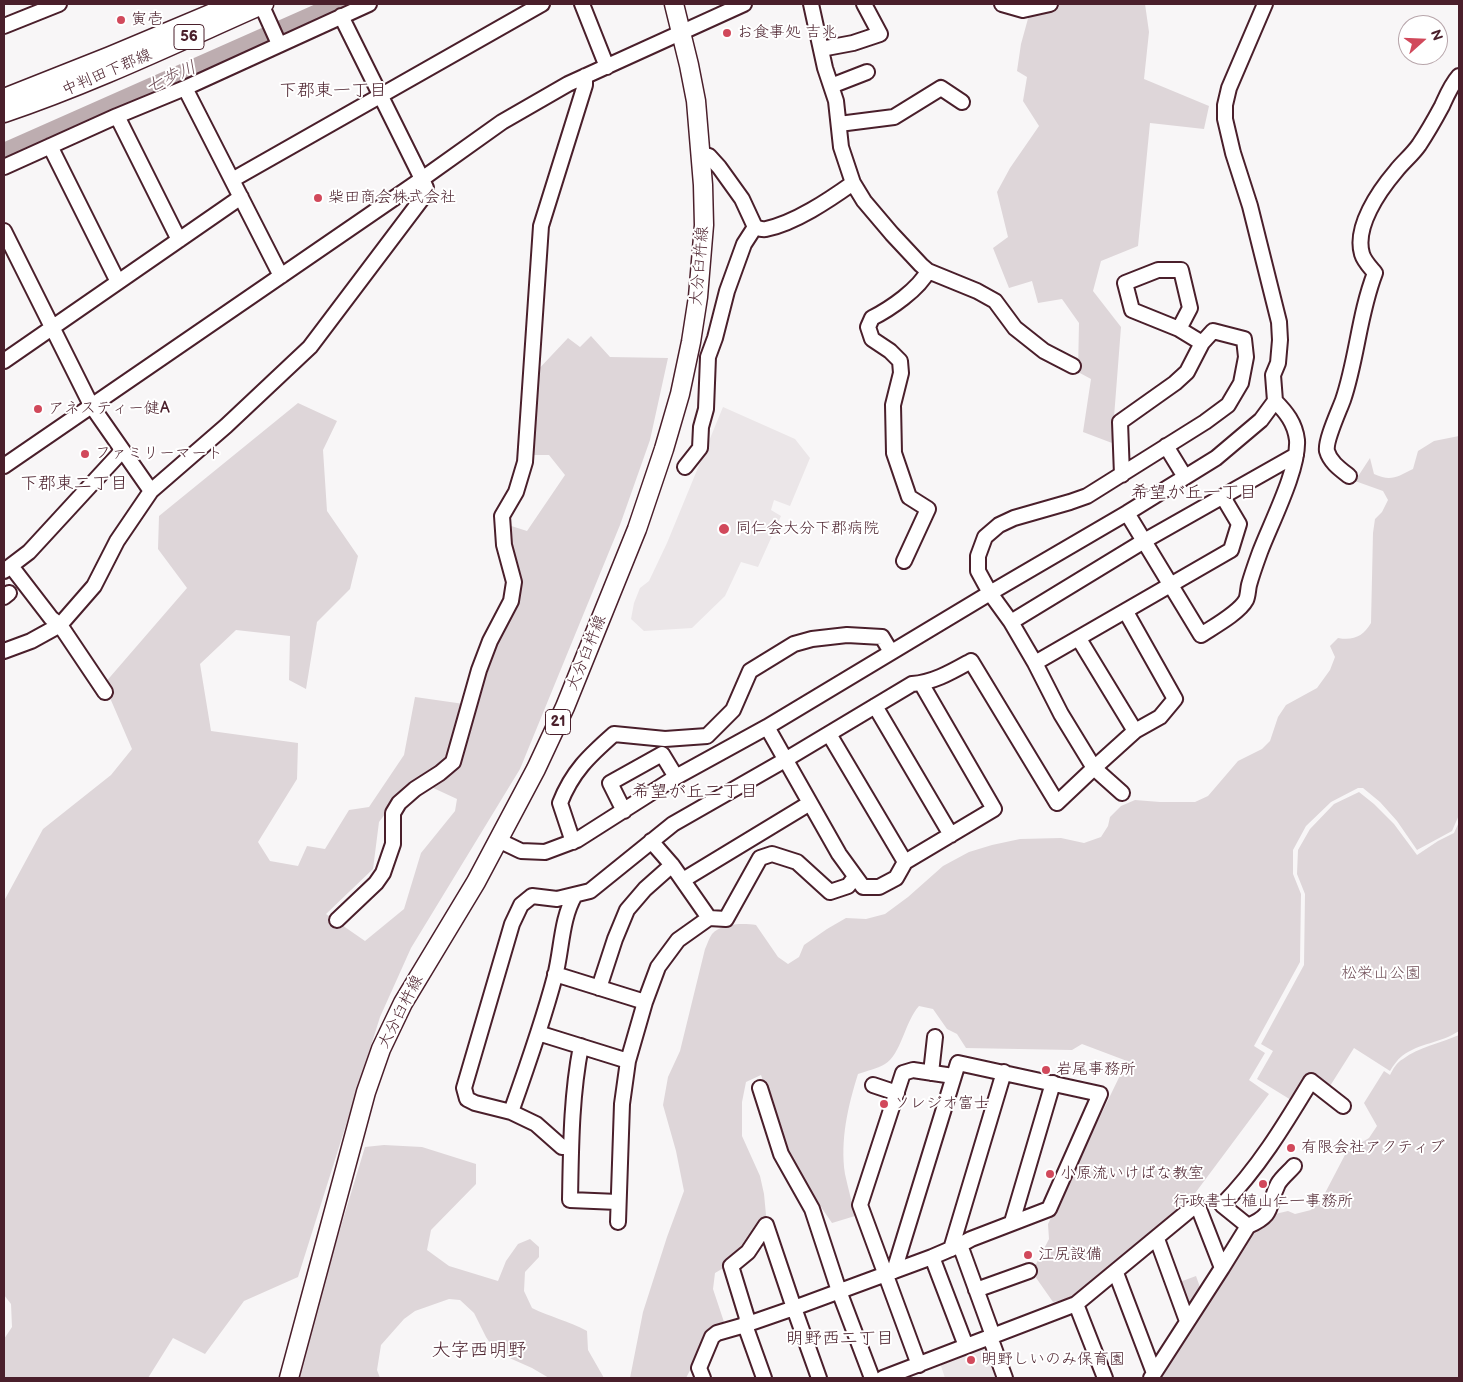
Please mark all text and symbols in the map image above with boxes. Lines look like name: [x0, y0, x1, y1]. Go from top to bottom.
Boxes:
place label: 寅壱: [131, 10, 163, 30]
marker: 寅壱: [115, 14, 127, 26]
north arrow: [1398, 15, 1448, 65]
place label: お食事処 吉兆: [737, 23, 837, 43]
road number: 56: [174, 24, 204, 50]
marker: お食事処 吉兆: [721, 27, 733, 39]
text: N: [1427, 27, 1446, 43]
street label: 中判田下郡線: [59, 45, 155, 101]
water label: 七歩川: [142, 57, 200, 99]
district label: 下郡東一丁目: [279, 80, 387, 102]
place label: 柴田商会株式会社: [328, 188, 456, 208]
marker: 柴田商会株式会社: [312, 192, 324, 204]
street label: 大分臼杵線: [687, 225, 713, 307]
place label: アネスティー健A: [48, 399, 170, 419]
marker: アネスティー健A: [32, 403, 44, 415]
place label: ファミリーマート: [95, 444, 223, 464]
marker: ファミリーマート: [79, 448, 91, 460]
district label: 下郡東二丁目: [20, 473, 128, 495]
district label: 希望が丘一丁目: [1131, 482, 1257, 504]
place label: 同仁会大分下郡病院: [735, 519, 879, 539]
marker: 同仁会大分下郡病院: [717, 522, 731, 536]
street label: 大分臼杵線: [563, 612, 611, 694]
road number: 21: [546, 710, 570, 734]
district label: 希望が丘二丁目: [632, 781, 758, 803]
park label: 松栄山公園: [1341, 964, 1421, 984]
street label: 大分臼杵線: [374, 972, 428, 1052]
place label: 岩尾事務所: [1056, 1060, 1136, 1080]
marker: 岩尾事務所: [1040, 1064, 1052, 1076]
place label: ソレジオ富士: [894, 1094, 990, 1114]
marker: ソレジオ富士: [878, 1098, 890, 1110]
place label: 有限会社アクティブ: [1301, 1138, 1445, 1158]
marker: 有限会社アクティブ: [1285, 1142, 1297, 1154]
place label: 小原流いけばな教室: [1060, 1164, 1204, 1184]
marker: 小原流いけばな教室: [1044, 1168, 1056, 1180]
marker: 行政書士 植山仁一事務所: [1257, 1178, 1269, 1190]
place label: 行政書士 植山仁一事務所: [1173, 1192, 1353, 1212]
place label: 江尻設備: [1038, 1245, 1102, 1265]
marker: 江尻設備: [1022, 1249, 1034, 1261]
district label: 明野西二丁目: [786, 1328, 894, 1350]
district label: 大字西明野: [432, 1340, 526, 1362]
place label: 明野しいのみ保育園: [981, 1350, 1125, 1370]
marker: 明野しいのみ保育園: [965, 1354, 977, 1366]

